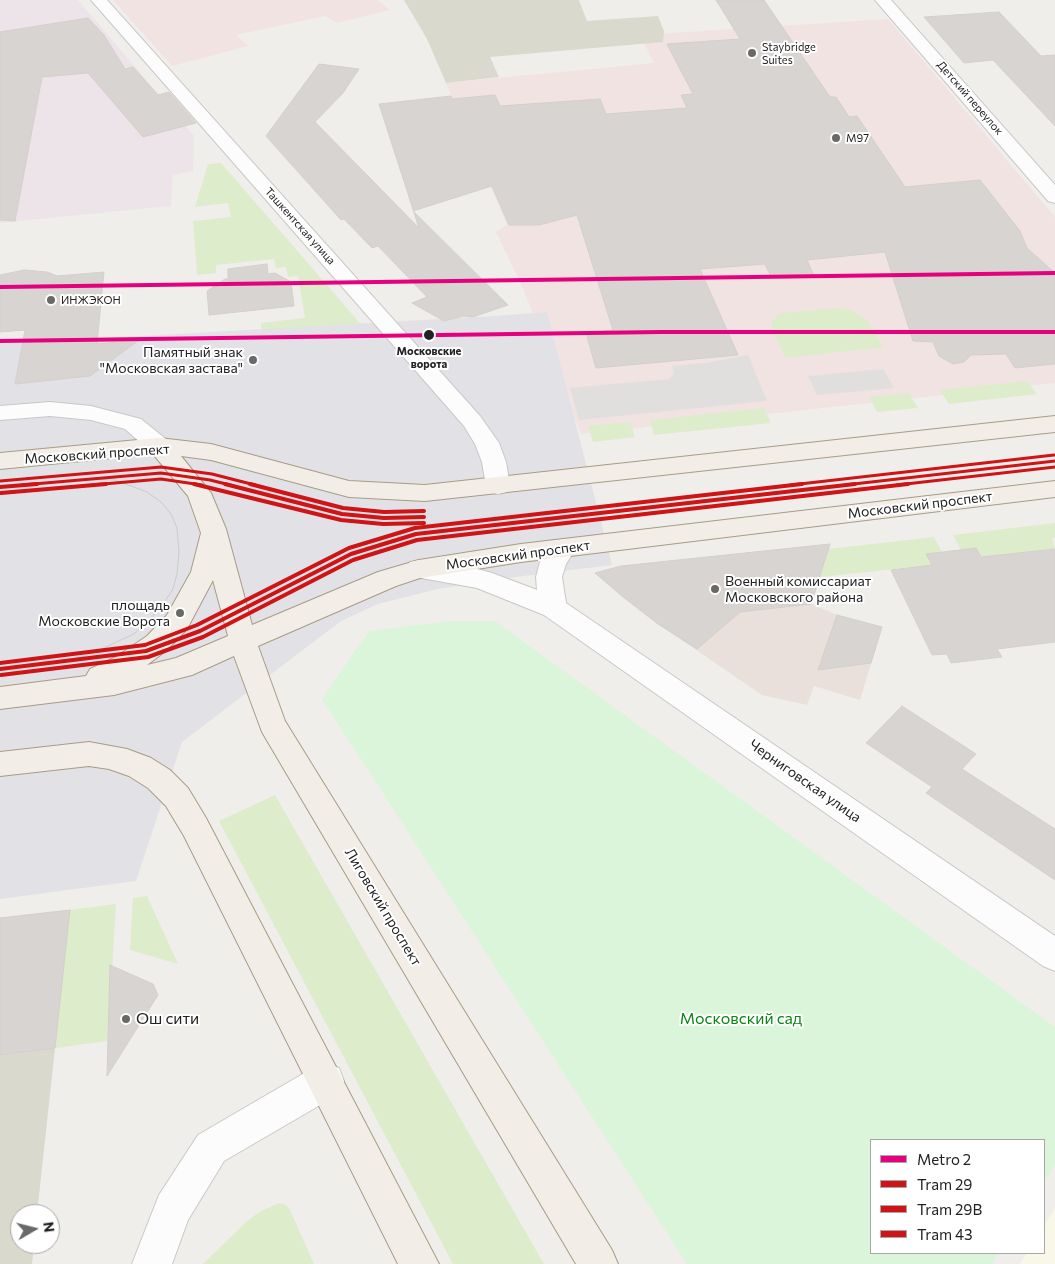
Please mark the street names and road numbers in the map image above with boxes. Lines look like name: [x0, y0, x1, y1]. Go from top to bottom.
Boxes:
street label: Детский переулок: [934, 58, 1006, 138]
street label: Ташкентская улица: [262, 185, 338, 267]
street label: Московский проспект: [24, 441, 170, 467]
street label: Московский проспект: [847, 488, 993, 522]
street label: Московский проспект: [445, 537, 591, 573]
street label: Черниговская улица: [746, 736, 864, 826]
street label: Лиговский проспект: [341, 845, 425, 969]

